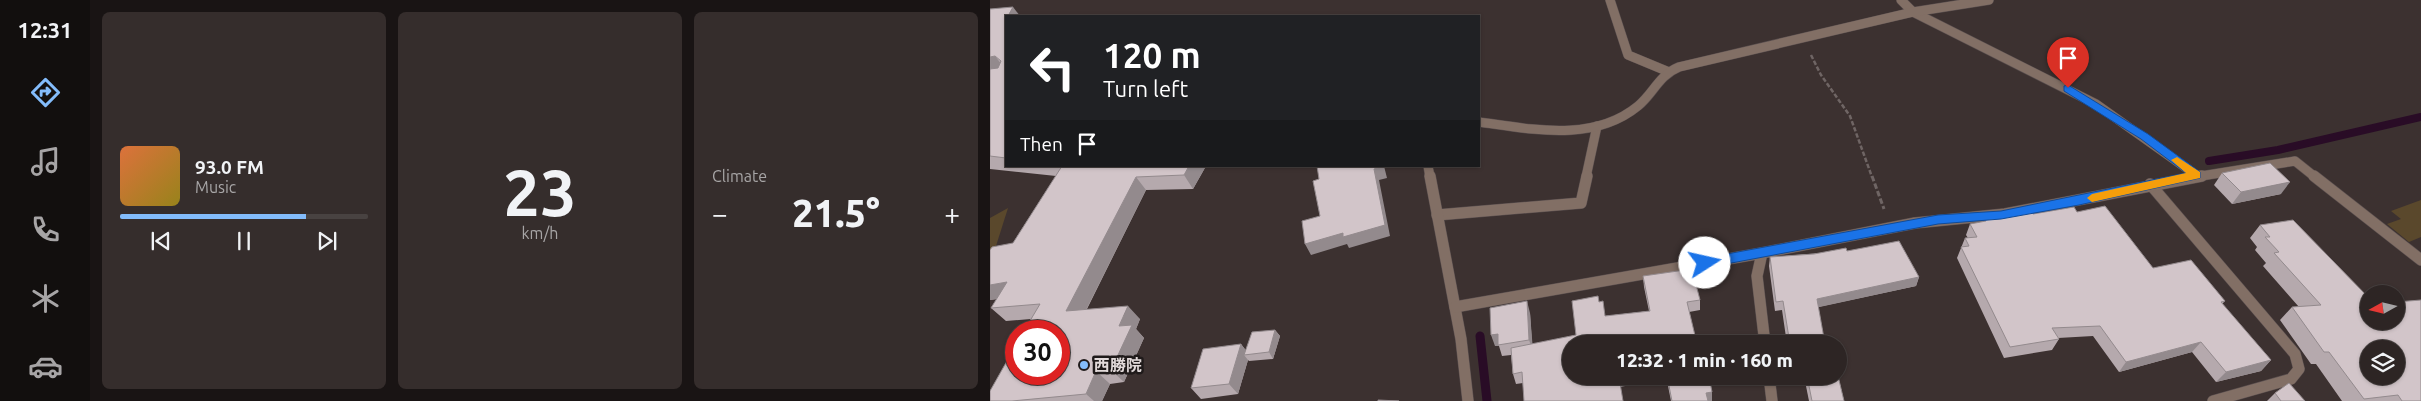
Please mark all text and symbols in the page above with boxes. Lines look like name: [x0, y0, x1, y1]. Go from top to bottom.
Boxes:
text: 12:31: [17, 17, 73, 42]
icon: left: [1020, 35, 1085, 100]
text: 120 m: [1103, 35, 1201, 75]
pin: [2047, 37, 2089, 88]
icon: arrive: [2054, 44, 2082, 72]
icon: directions: [28, 75, 63, 110]
text: Turn left: [1103, 76, 1188, 101]
icon: arrive: [1073, 130, 1101, 158]
text: Then: [1020, 133, 1063, 155]
icon: music: [28, 144, 63, 179]
text: 23: [503, 155, 577, 228]
text: 93.0 FM: [195, 156, 264, 178]
text: Climate: [712, 167, 767, 185]
text: Music: [195, 178, 236, 196]
text: 21.5°: [792, 192, 880, 234]
text: −: [712, 198, 728, 229]
text: +: [944, 198, 960, 229]
icon: phone: [28, 212, 63, 247]
text: km/h: [522, 224, 558, 242]
icon: previous: [147, 227, 175, 255]
icon: pause: [230, 227, 258, 255]
icon: next: [313, 227, 341, 255]
position arrow: [1678, 236, 1730, 288]
icon: climate: [28, 281, 63, 316]
north arrow: [2360, 285, 2405, 330]
map controls: [2360, 285, 2405, 385]
speed limit sign: 30: [1005, 320, 1070, 385]
button: layers: [2360, 340, 2405, 385]
icon: car: [28, 349, 63, 384]
text: 12:32 · 1 min · 160 m: [1616, 349, 1793, 371]
place label: 西勝院: [1094, 356, 1142, 374]
marker: 西勝院: [1078, 359, 1090, 371]

